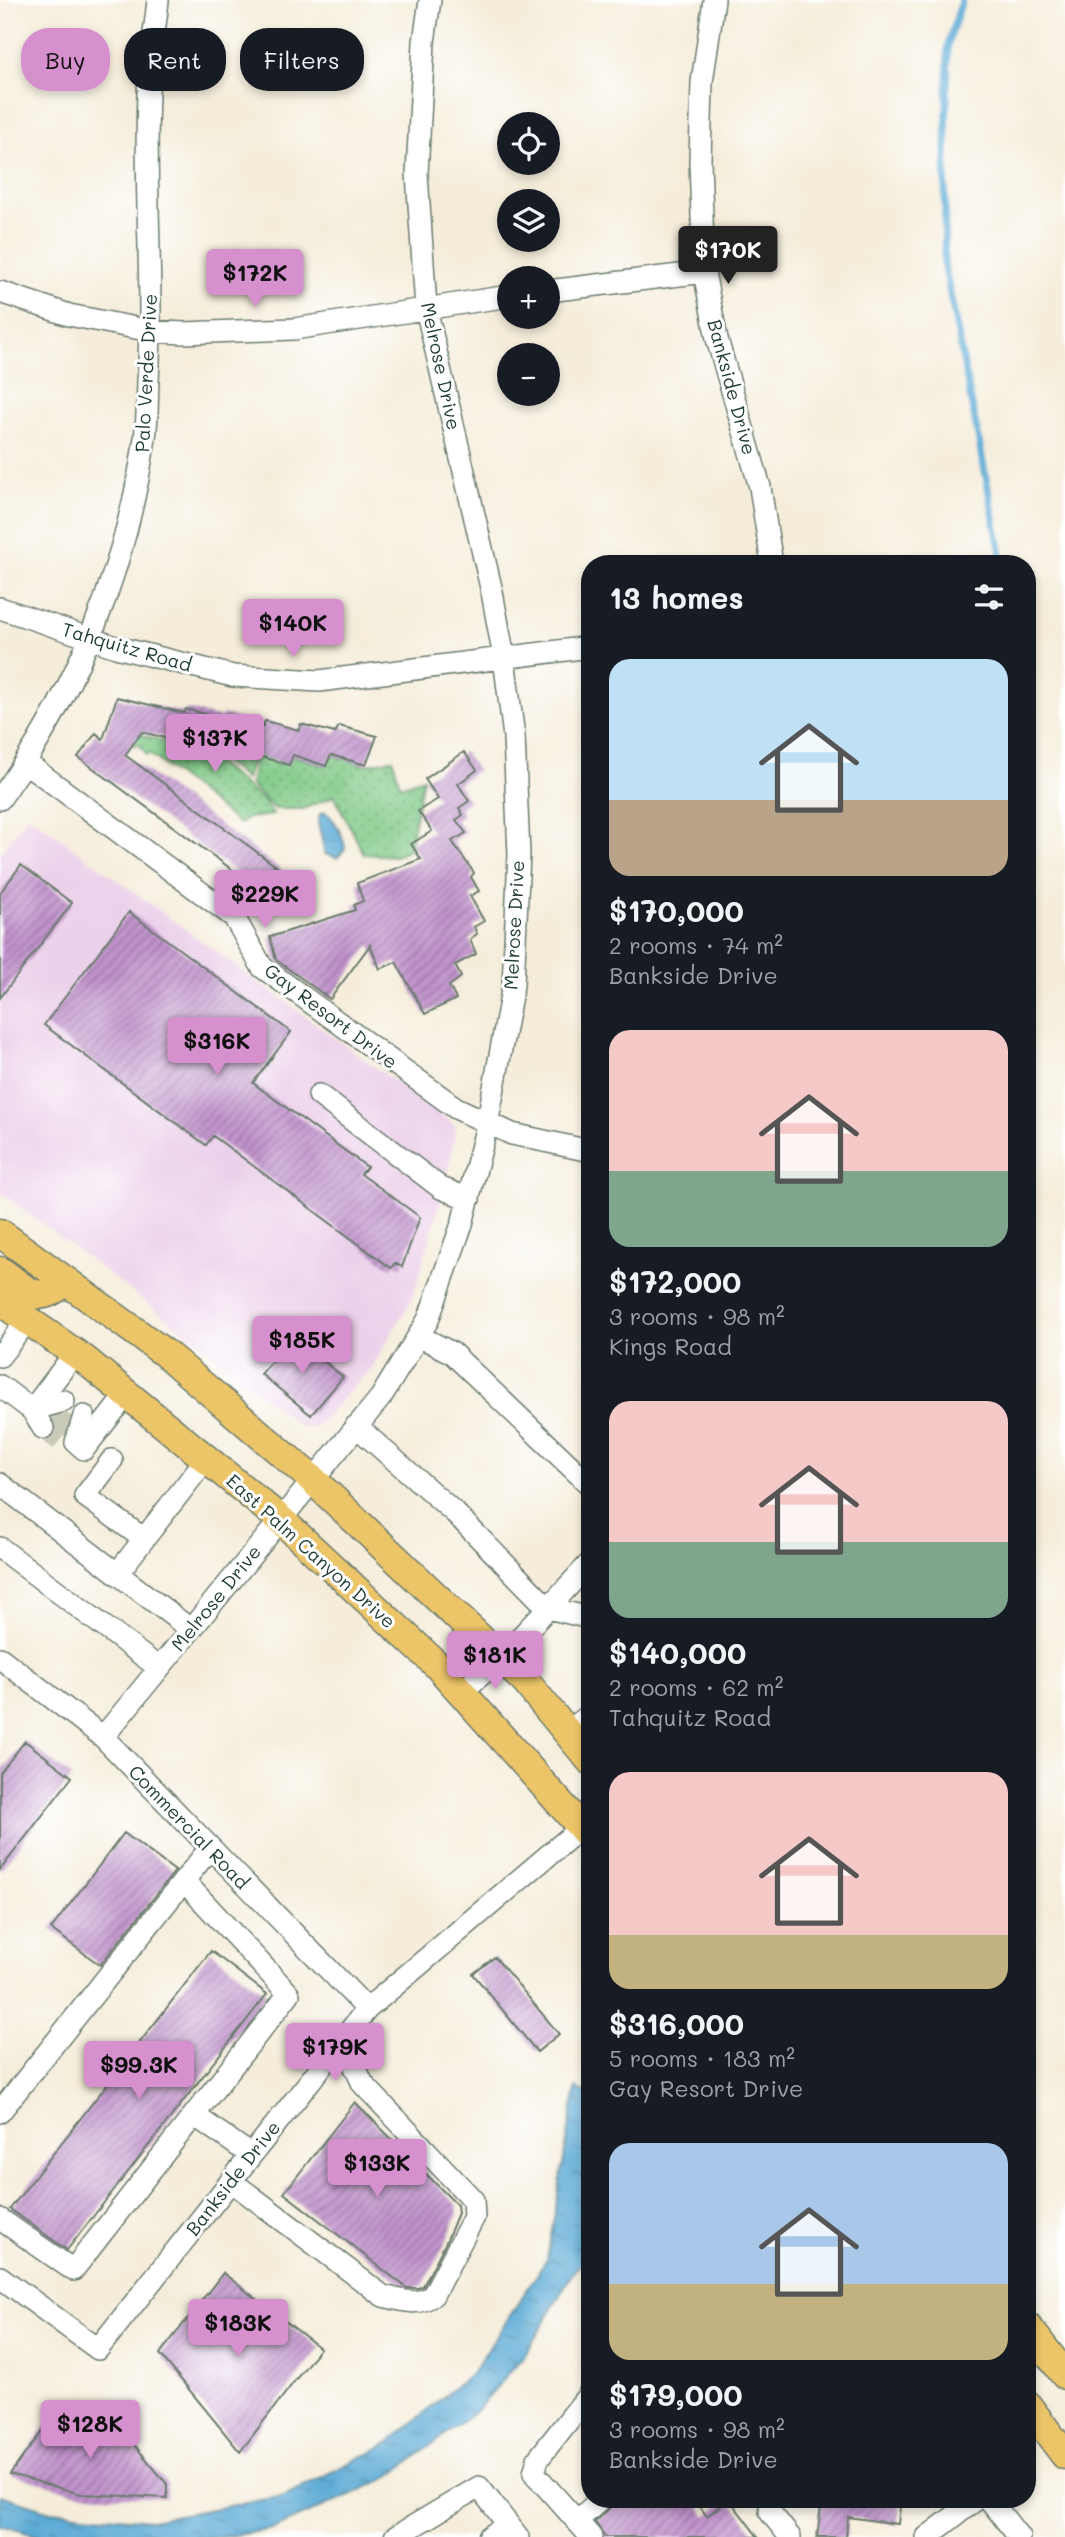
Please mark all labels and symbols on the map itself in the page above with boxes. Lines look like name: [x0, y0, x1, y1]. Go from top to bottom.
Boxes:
pin: $170K: [679, 226, 777, 286]
pin: $172K: [206, 250, 304, 309]
street label: Palo Verde Drive: [129, 293, 162, 453]
street label: Melrose Drive: [416, 300, 467, 432]
street label: Bankside Drive: [702, 316, 763, 457]
pin: $140K: [244, 600, 342, 659]
street label: Tahquitz Road: [59, 616, 195, 677]
pin: $137K: [166, 714, 264, 774]
street label: Melrose Drive: [498, 860, 529, 990]
pin: $229K: [216, 870, 314, 930]
street label: Gay Resort Drive: [260, 957, 403, 1074]
pin: $316K: [168, 1018, 266, 1077]
pin: $185K: [253, 1316, 351, 1376]
street label: East Palm Canyon Drive: [221, 1468, 401, 1633]
street label: Melrose Drive: [165, 1539, 266, 1656]
pin: $181K: [446, 1632, 544, 1691]
street label: Commercial Road: [124, 1759, 255, 1894]
pin: $179K: [286, 2024, 384, 2083]
pin: $99.3K: [82, 2042, 196, 2101]
street label: Bankside Drive: [180, 2115, 285, 2240]
pin: $133K: [328, 2140, 426, 2199]
pin: $183K: [189, 2300, 287, 2359]
pin: $128K: [41, 2400, 139, 2460]

